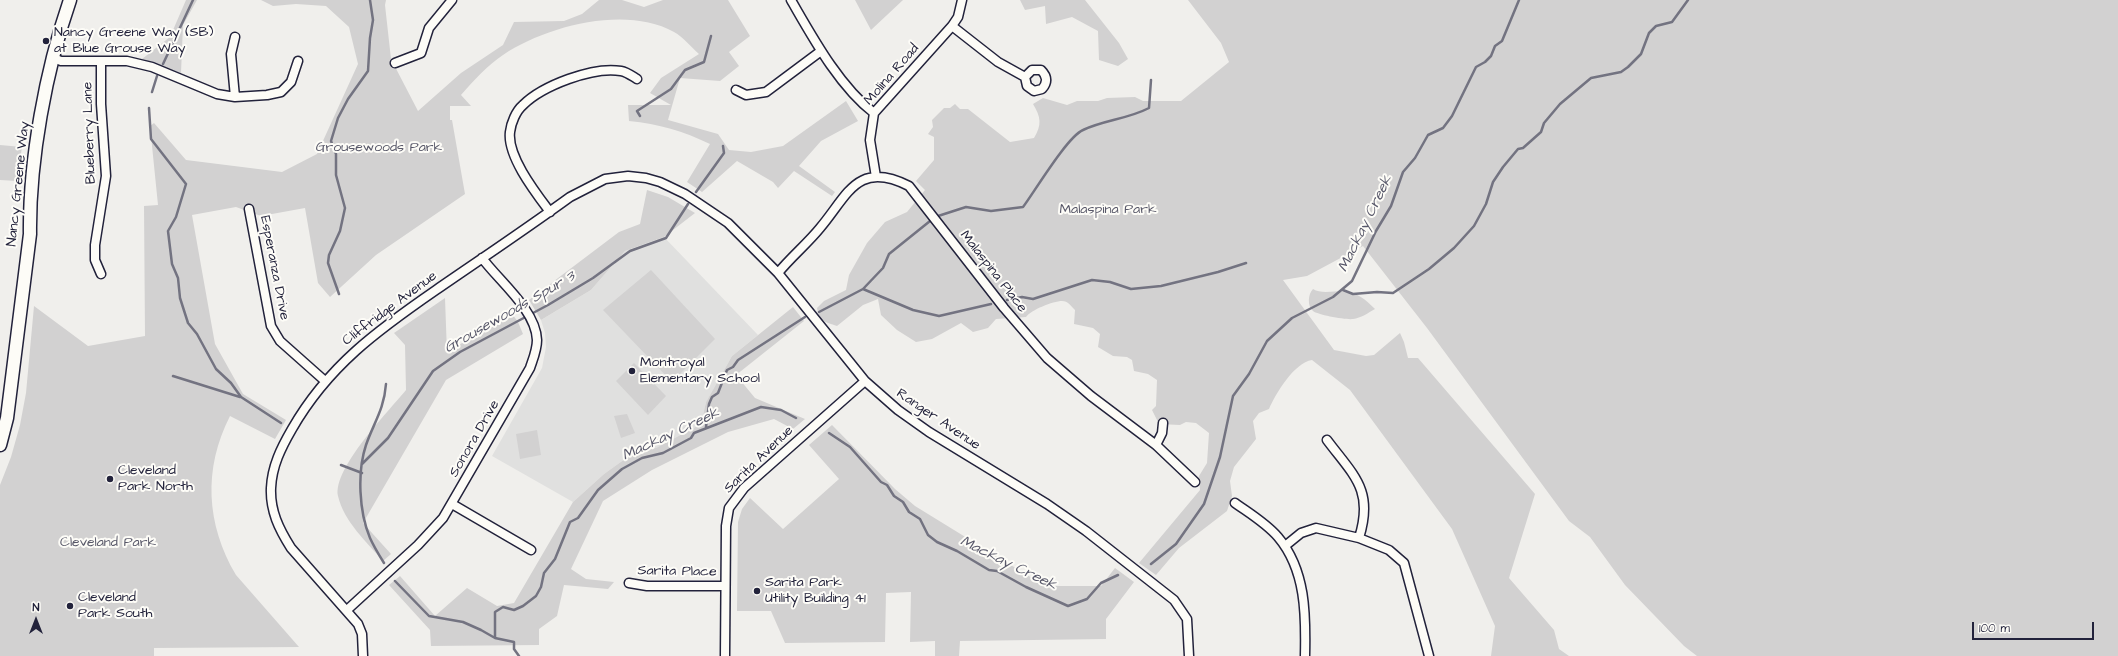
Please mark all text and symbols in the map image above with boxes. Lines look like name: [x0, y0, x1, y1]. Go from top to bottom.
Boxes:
place label: Nancy Greene Way (SB) at Blue Grouse Way: [54, 25, 213, 58]
marker: Nancy Greene Way (SB) at Blue Grouse Way: [41, 36, 51, 46]
street label: Molina Road: [861, 41, 923, 109]
street label: Blueberry Lane: [80, 82, 100, 184]
street label: Nancy Greene Way: [4, 121, 34, 247]
park label: Grousewoods Park: [316, 140, 442, 156]
water label: Mackay Creek: [1335, 173, 1397, 275]
park label: Malaspina Park: [1059, 202, 1157, 218]
street label: Esperanza Drive: [256, 214, 292, 322]
street label: Malaspina Place: [956, 228, 1030, 316]
street label: Cliffridge Avenue: [340, 268, 440, 350]
water label: Grousewoods Spur 3: [441, 268, 579, 358]
place label: Montroyal Elementary School: [640, 355, 760, 388]
marker: Montroyal Elementary School: [627, 366, 637, 376]
street label: Ranger Avenue: [893, 386, 983, 454]
street label: Sonora Drive: [446, 398, 504, 480]
water label: Mackay Creek: [620, 405, 722, 465]
street label: Sarita Avenue: [721, 423, 797, 497]
place label: Cleveland Park North: [118, 463, 193, 496]
marker: Cleveland Park North: [105, 474, 115, 484]
water label: Mackay Creek: [957, 533, 1059, 595]
park label: Cleveland Park: [60, 535, 156, 551]
street label: Sarita Place: [637, 563, 717, 581]
place label: Sarita Park Utility Building 41: [765, 575, 866, 608]
marker: Sarita Park Utility Building 41: [752, 586, 762, 596]
place label: Cleveland Park South: [78, 590, 153, 622]
north arrow: [16, 600, 56, 640]
text: N: [33, 600, 39, 615]
marker: Cleveland Park South: [65, 601, 75, 611]
scale bar: [1974, 614, 2096, 640]
text: 100 m: [1979, 620, 2010, 637]

